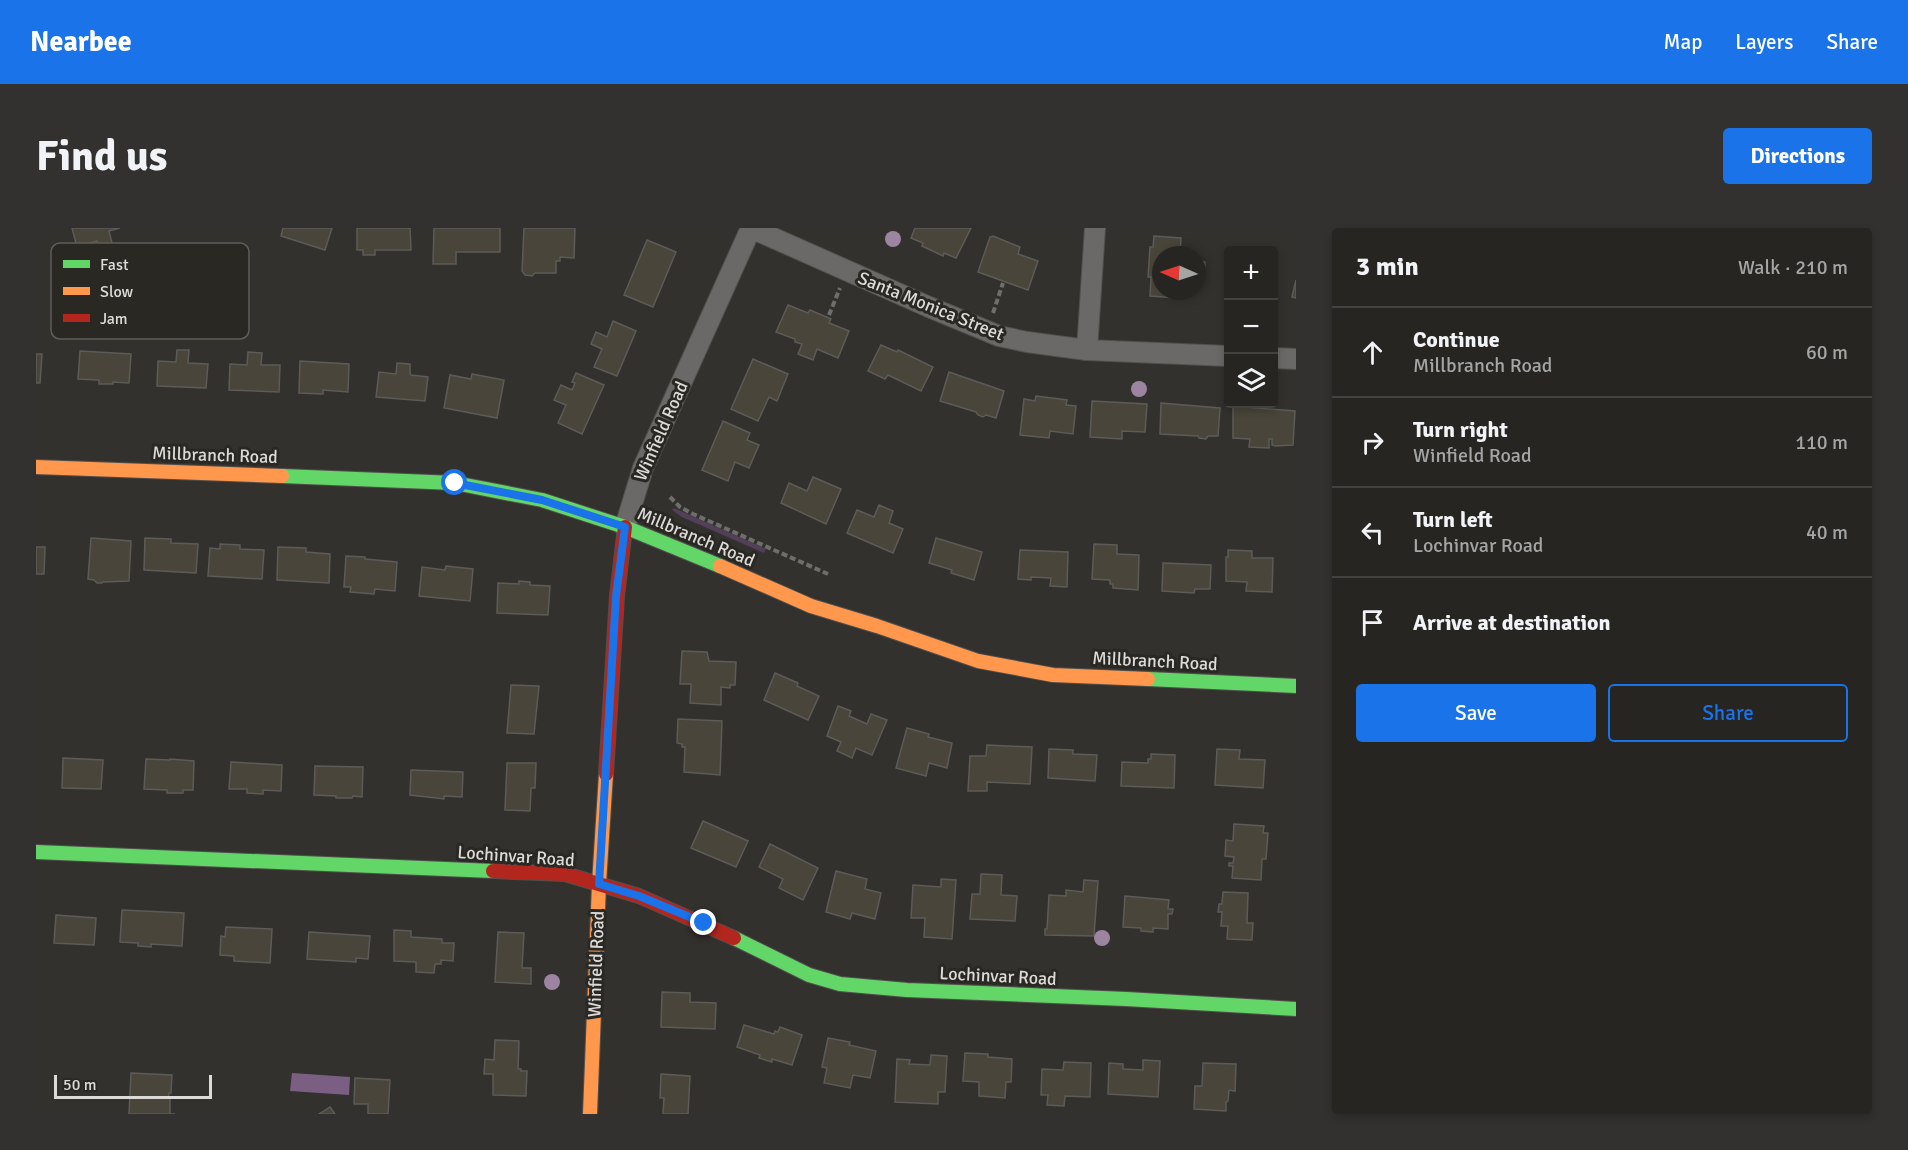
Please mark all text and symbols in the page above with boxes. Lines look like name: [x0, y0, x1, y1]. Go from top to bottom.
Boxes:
text: Nearbee: [30, 25, 132, 59]
text: Map: [1664, 29, 1702, 55]
text: Layers: [1735, 29, 1793, 55]
text: Share: [1826, 29, 1878, 55]
button: Directions: [1723, 128, 1872, 184]
text: Find us: [36, 131, 167, 182]
legend: [51, 243, 249, 339]
north arrow: [1152, 246, 1206, 300]
map controls: [1224, 246, 1278, 408]
button: +: [1224, 246, 1278, 300]
text: 3 min: [1356, 251, 1419, 283]
text: Fast: [100, 255, 129, 275]
text: Walk · 210 m: [1738, 255, 1848, 280]
street label: Santa Monica Street: [855, 267, 1007, 345]
text: Slow: [100, 282, 134, 302]
button: −: [1224, 300, 1278, 354]
text: Jam: [100, 309, 128, 329]
text: Continue: [1413, 326, 1500, 353]
icon: ahead: [1356, 336, 1389, 369]
text: 60 m: [1806, 340, 1848, 365]
text: Millbranch Road: [1413, 353, 1552, 378]
button: layers: [1224, 354, 1278, 408]
street label: Winfield Road: [629, 378, 693, 484]
text: Turn right: [1413, 416, 1508, 443]
icon: right: [1356, 426, 1389, 459]
text: 110 m: [1795, 430, 1848, 455]
street label: Millbranch Road: [152, 442, 278, 468]
text: Winfield Road: [1413, 443, 1532, 468]
route start: [441, 469, 467, 495]
street label: Millbranch Road: [634, 502, 758, 572]
text: Turn left: [1413, 506, 1493, 533]
icon: left: [1356, 516, 1389, 549]
text: 40 m: [1806, 520, 1848, 545]
text: Lochinvar Road: [1413, 533, 1543, 558]
icon: arrive: [1356, 606, 1389, 639]
text: Arrive at destination: [1413, 609, 1610, 636]
street label: Millbranch Road: [1092, 647, 1218, 675]
button: Save: [1356, 684, 1596, 742]
button: Share: [1608, 684, 1848, 742]
street label: Lochinvar Road: [457, 841, 575, 871]
route end: [690, 909, 716, 935]
street label: Winfield Road: [583, 910, 609, 1018]
street label: Lochinvar Road: [939, 962, 1057, 990]
scale bar: [54, 1072, 212, 1100]
text: 50 m: [63, 1075, 97, 1095]

